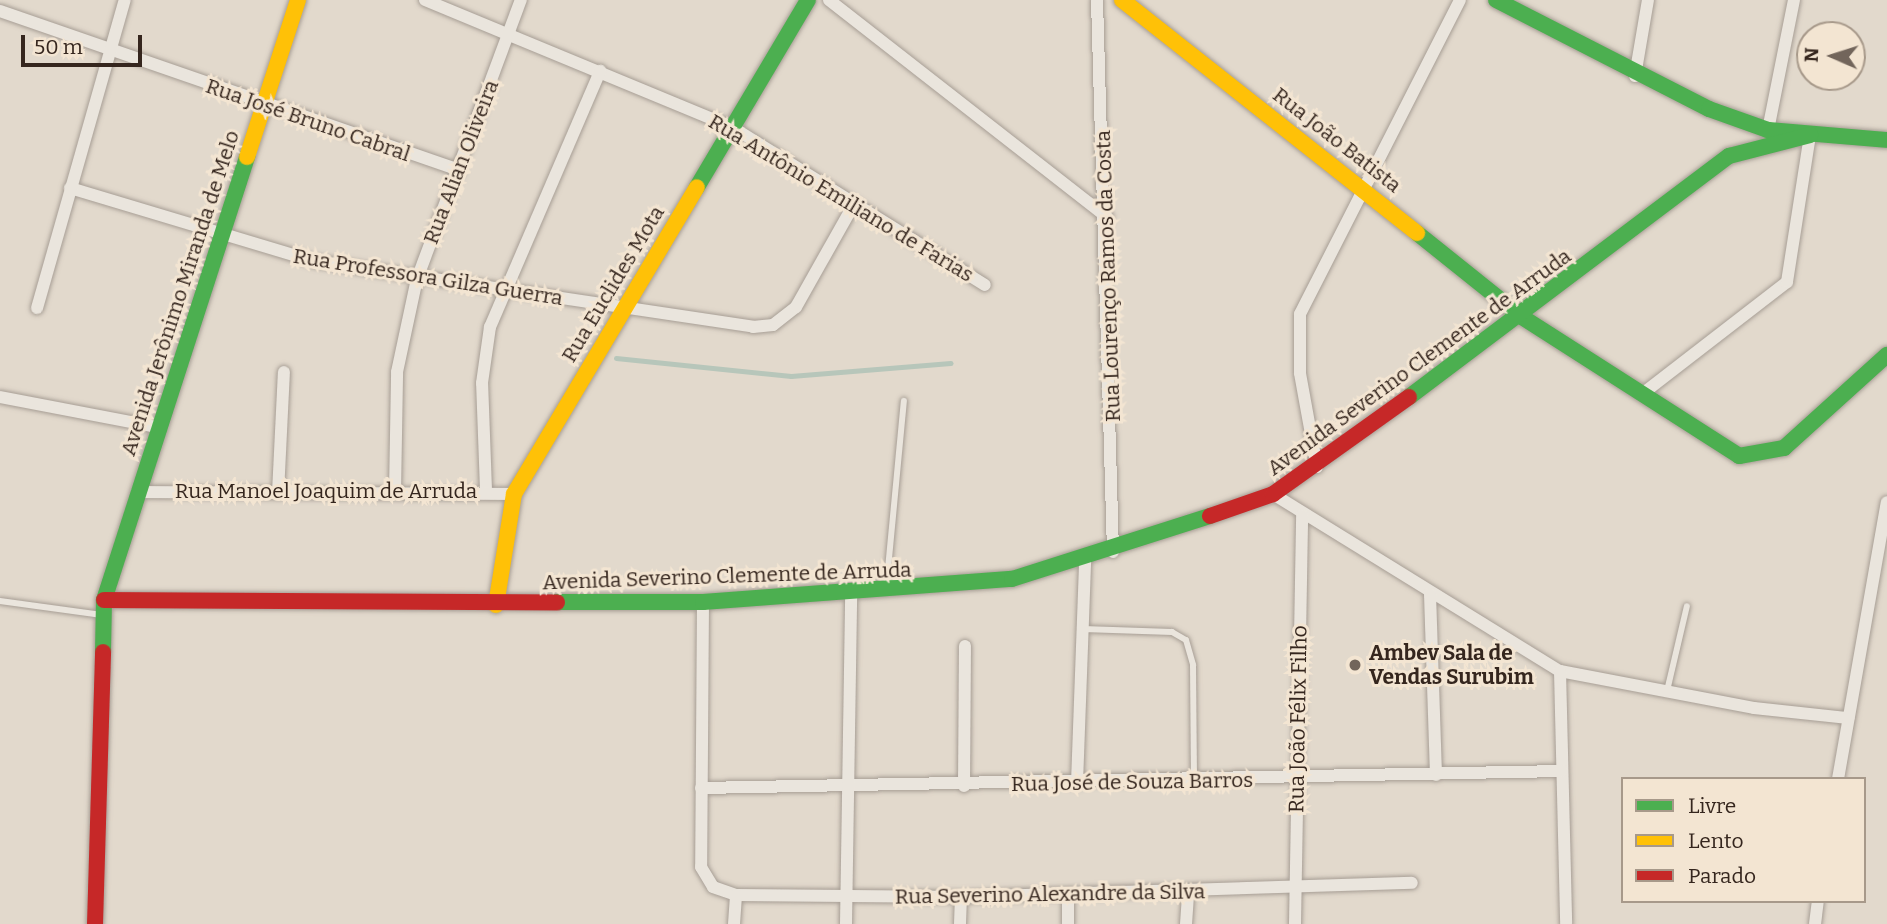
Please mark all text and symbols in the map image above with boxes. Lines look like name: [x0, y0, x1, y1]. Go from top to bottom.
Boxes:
scale bar: [24, 21, 145, 65]
north arrow: [1796, 21, 1866, 91]
text: 50 m: [34, 34, 83, 60]
text: N: [1800, 47, 1823, 63]
street label: Rua José Bruno Cabral: [203, 73, 413, 167]
street label: Rua Alian Oliveira: [418, 76, 504, 248]
street label: Rua João Batista: [1268, 82, 1406, 198]
street label: Rua Antônio Emiliano de Farias: [704, 109, 978, 287]
street label: Avenida Jerônimo Miranda de Melo: [115, 127, 245, 459]
street label: Rua Lourenço Ramos da Costa: [1090, 130, 1126, 422]
street label: Rua Euclides Mota: [556, 201, 670, 367]
street label: Rua Professora Gilza Guerra: [291, 243, 565, 311]
street label: Avenida Severino Clemente de Arruda: [1262, 243, 1576, 481]
street label: Rua Manoel Joaquim de Arruda: [175, 478, 477, 504]
street label: Avenida Severino Clemente de Arruda: [542, 557, 912, 595]
street label: Rua João Félix Filho: [1284, 625, 1312, 813]
place label: Ambev Sala de Vendas Surubim: [1369, 640, 1534, 690]
marker: Ambev Sala de Vendas Surubim: [1347, 657, 1363, 673]
street label: Rua José de Souza Barros: [1011, 767, 1253, 797]
legend: [1621, 777, 1866, 903]
text: Livre: [1688, 793, 1736, 819]
text: Lento: [1688, 828, 1744, 854]
text: Parado: [1688, 863, 1756, 889]
street label: Rua Severino Alexandre da Silva: [894, 879, 1206, 909]

